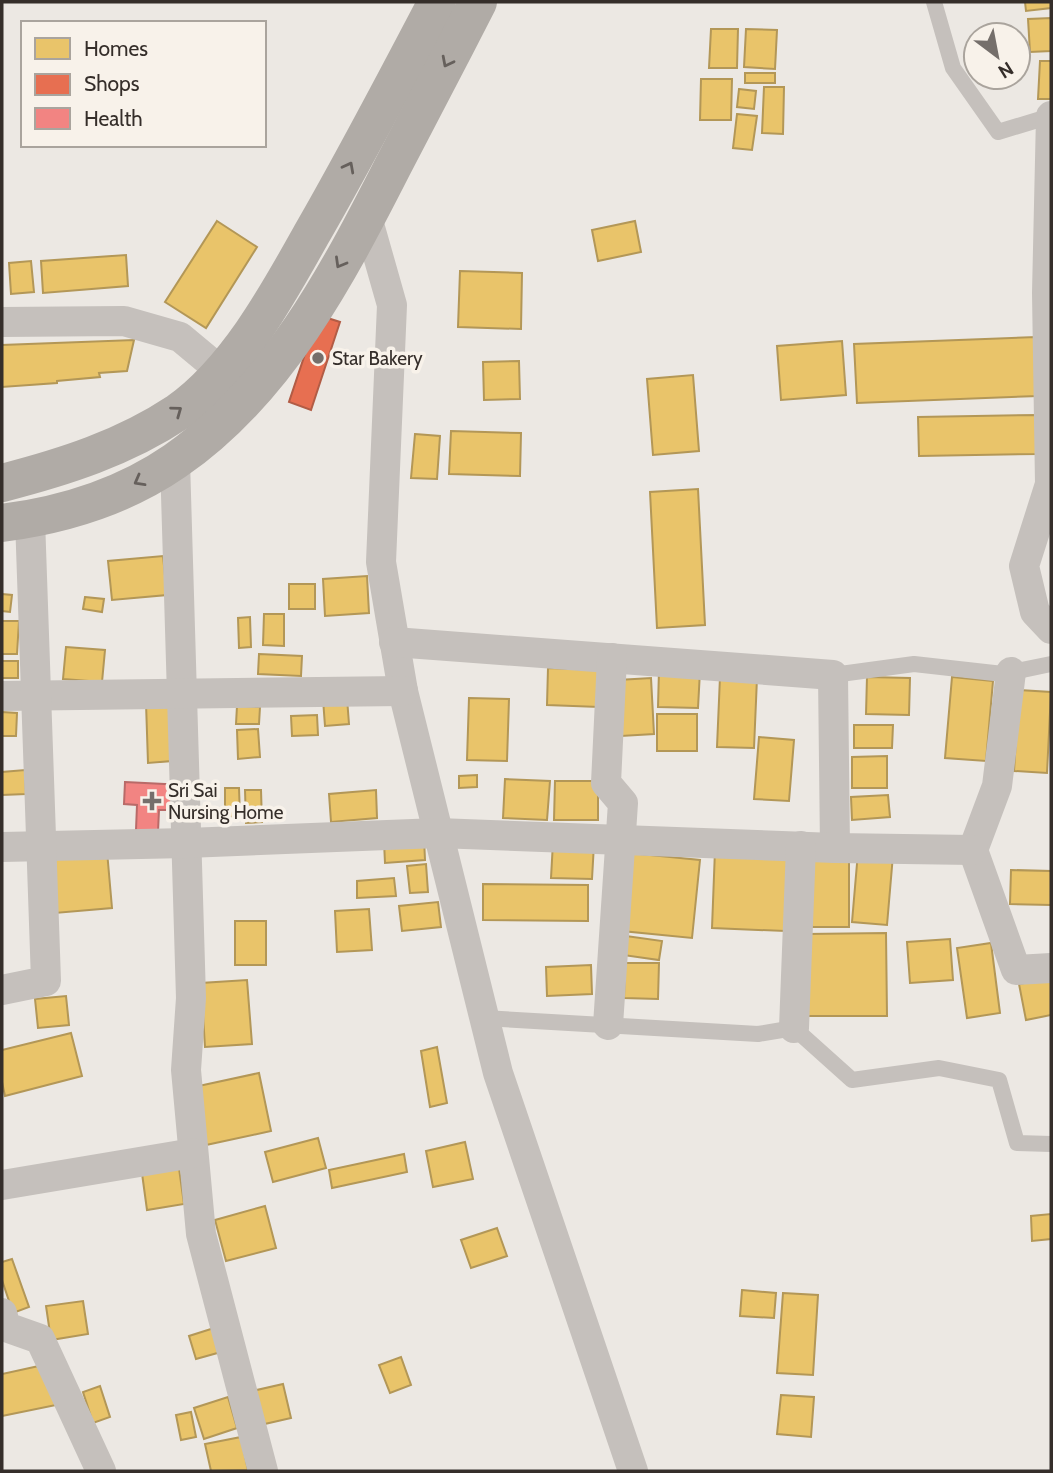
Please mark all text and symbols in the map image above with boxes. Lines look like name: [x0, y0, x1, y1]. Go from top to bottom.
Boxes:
legend: [21, 21, 266, 147]
north arrow: [962, 21, 1032, 91]
text: Homes: [84, 36, 148, 61]
one-way arrow: [441, 55, 455, 68]
text: N: [994, 57, 1018, 83]
text: Shops: [84, 71, 140, 96]
text: Health: [84, 106, 143, 131]
one-way arrow: [341, 162, 354, 175]
one-way arrow: [335, 256, 348, 269]
place label: Star Bakery: [332, 347, 423, 370]
marker: Star Bakery: [310, 350, 326, 366]
one-way arrow: [169, 407, 182, 419]
one-way arrow: [134, 473, 147, 487]
place label: Sri Sai Nursing Home: [168, 779, 284, 824]
marker: Sri Sai Nursing Home: [142, 791, 162, 811]

